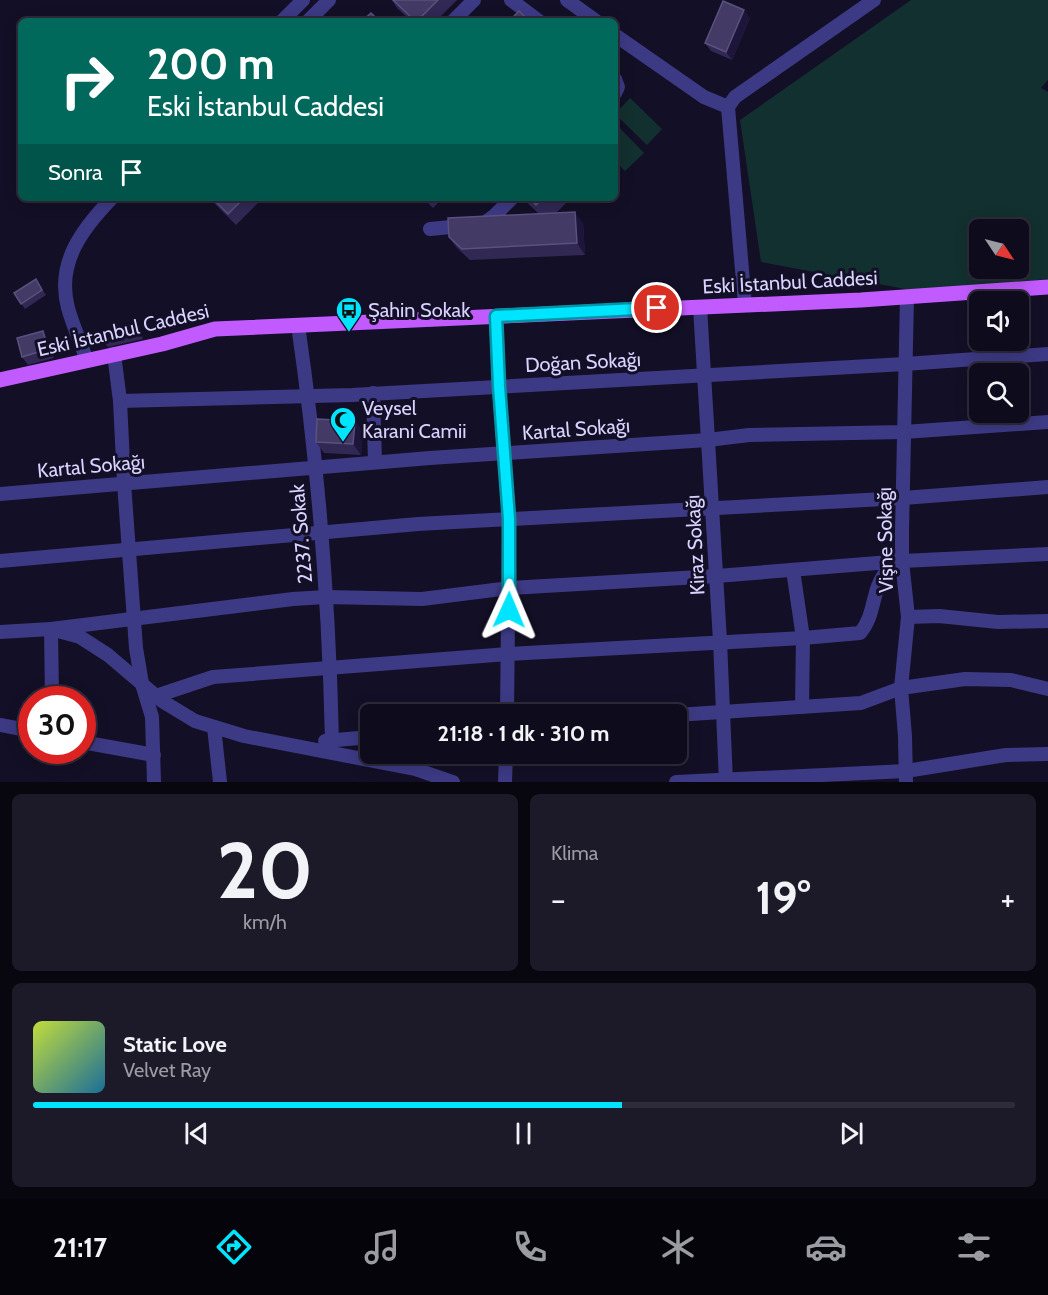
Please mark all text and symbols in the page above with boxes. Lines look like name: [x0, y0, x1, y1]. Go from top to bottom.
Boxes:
text: 200 m: [147, 38, 274, 90]
icon: right: [48, 42, 126, 120]
text: Eski İstanbul Caddesi: [147, 90, 384, 123]
icon: arrive: [115, 156, 148, 189]
text: Sonra: [48, 159, 103, 186]
north arrow: [969, 219, 1029, 279]
map controls: [969, 219, 1029, 423]
street label: Eski İstanbul Caddesi: [702, 265, 878, 299]
pin: [631, 282, 682, 333]
icon: arrive: [640, 291, 673, 324]
button: sound: [969, 291, 1029, 351]
bus stop icon: Şahin Sokak: [334, 295, 364, 333]
place label: Şahin Sokak: [368, 298, 470, 322]
street label: Eski İstanbul Caddesi: [35, 299, 211, 361]
street label: Doğan Sokağı: [524, 347, 642, 377]
button: search: [969, 363, 1029, 423]
place label: Veysel Karani Camii: [362, 396, 467, 443]
mosque icon: Veysel Karani Camii: [328, 405, 358, 443]
street label: Kartal Sokağı: [521, 413, 631, 445]
street label: Kartal Sokağı: [36, 449, 146, 483]
street label: 2237. Sokak: [285, 483, 317, 585]
street label: Vişne Sokağı: [872, 487, 898, 593]
street label: Kiraz Sokağı: [680, 494, 710, 596]
position arrow: [477, 578, 541, 642]
speed limit sign: 30: [18, 686, 96, 764]
text: 21:18 · 1 dk · 310 m: [438, 720, 609, 747]
text: 20: [217, 823, 313, 918]
text: Klima: [551, 841, 598, 865]
text: 19°: [756, 871, 810, 925]
text: −: [551, 879, 566, 919]
text: +: [1000, 879, 1015, 919]
text: km/h: [243, 910, 287, 934]
text: Static Love: [123, 1031, 227, 1058]
text: Velvet Ray: [123, 1058, 211, 1082]
icon: previous: [180, 1117, 213, 1150]
icon: pause: [507, 1117, 540, 1150]
icon: next: [835, 1117, 868, 1150]
icon: directions: [213, 1226, 255, 1268]
icon: music: [361, 1226, 403, 1268]
icon: phone: [509, 1226, 551, 1268]
icon: climate: [657, 1226, 699, 1268]
icon: car: [805, 1226, 847, 1268]
icon: filters: [953, 1226, 995, 1268]
text: 21:17: [53, 1231, 107, 1264]

